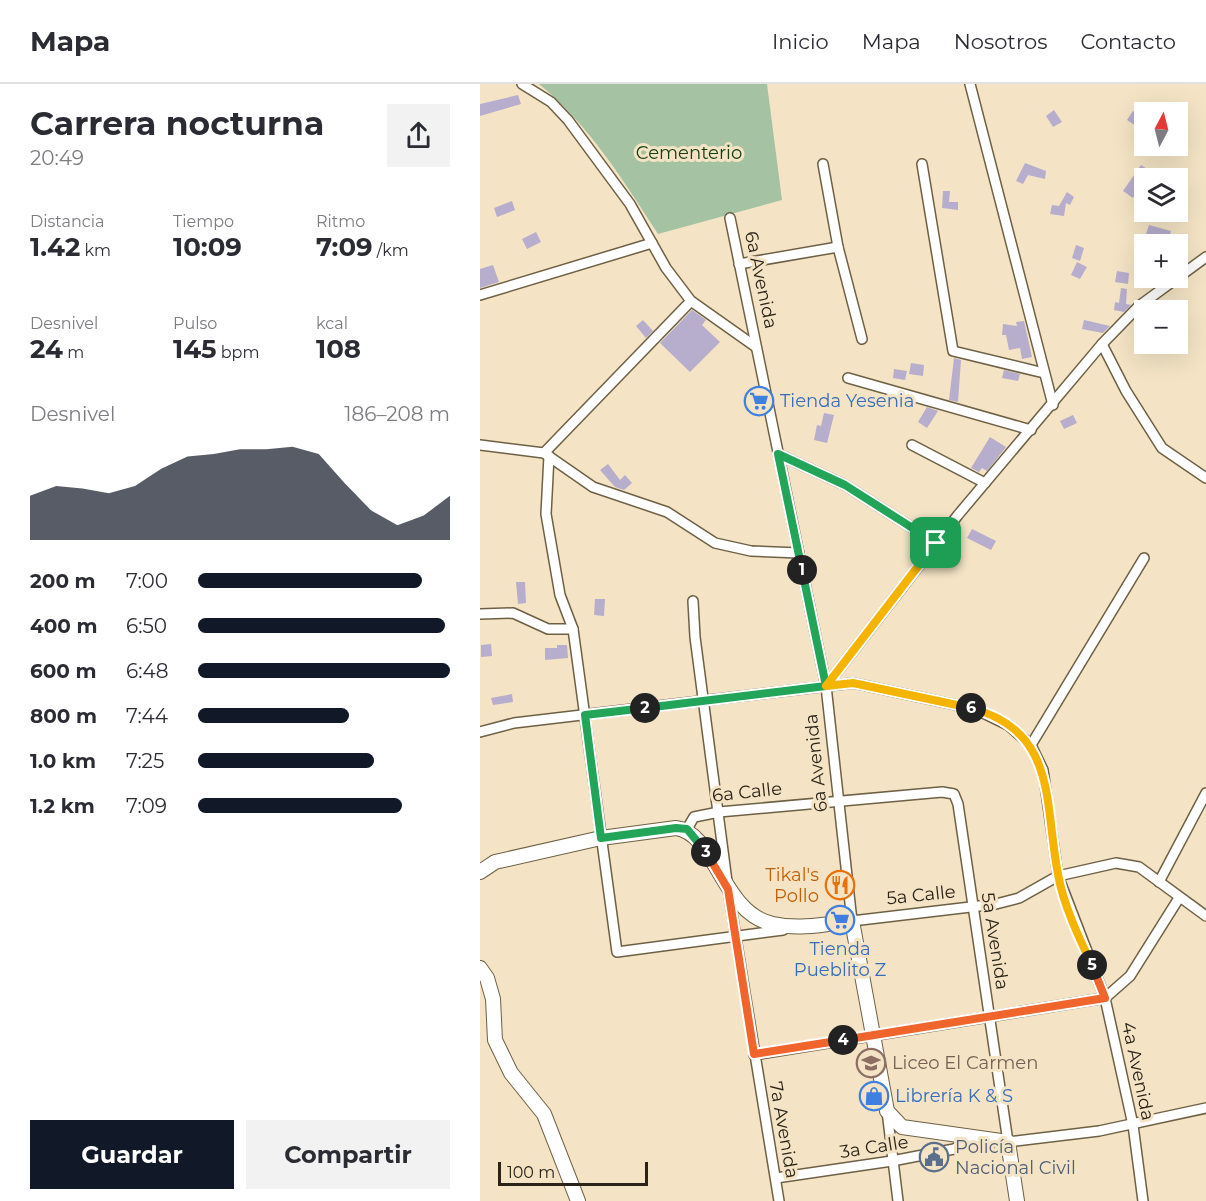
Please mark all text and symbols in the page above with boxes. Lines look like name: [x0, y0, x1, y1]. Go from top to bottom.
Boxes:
text: Mapa: [30, 24, 110, 58]
text: Inicio: [772, 29, 829, 54]
text: Mapa: [862, 29, 921, 54]
text: Nosotros: [954, 29, 1047, 54]
text: Contacto: [1080, 29, 1176, 54]
north arrow: [1134, 102, 1188, 156]
map controls: [1134, 102, 1188, 354]
text: Carrera nocturna: [30, 103, 324, 143]
button: share: [387, 104, 450, 167]
park label: Cementerio: [636, 142, 742, 164]
text: 20:49: [30, 146, 84, 170]
button: layers: [1134, 168, 1188, 222]
text: Distancia: [30, 212, 104, 231]
text: Tiempo: [173, 212, 234, 231]
text: Ritmo: [316, 212, 365, 231]
street label: 6a Avenida: [740, 229, 782, 331]
text: 1.42: [30, 231, 80, 263]
text: 10:09: [173, 231, 242, 263]
text: 7:09: [316, 231, 373, 263]
button: +: [1134, 234, 1188, 288]
text: km: [80, 241, 111, 260]
text: /km: [373, 241, 409, 260]
button: −: [1134, 300, 1188, 354]
text: Desnivel: [30, 314, 98, 333]
text: Pulso: [173, 314, 217, 333]
text: kcal: [316, 314, 348, 333]
text: 24: [30, 333, 63, 365]
text: 145: [173, 333, 217, 365]
text: 108: [316, 333, 361, 365]
text: m: [63, 343, 84, 362]
text: bpm: [217, 343, 259, 362]
supermarket icon: Tienda Yesenia: [743, 385, 775, 417]
place label: Tienda Yesenia: [780, 390, 914, 412]
text: Desnivel: [30, 402, 115, 426]
text: 186–208 m: [344, 402, 450, 426]
pin: [910, 517, 961, 568]
icon: arrive: [919, 526, 952, 559]
pin: 1: [787, 555, 817, 585]
text: 1: [799, 560, 805, 579]
text: 200 m: [30, 569, 96, 593]
text: 7:00: [126, 569, 168, 593]
text: 400 m: [30, 614, 98, 638]
text: 6:50: [126, 614, 167, 638]
text: 600 m: [30, 659, 97, 683]
text: 6:48: [126, 659, 169, 683]
pin: 2: [630, 693, 660, 723]
pin: 6: [956, 693, 986, 723]
text: 2: [640, 698, 650, 717]
text: 6: [966, 698, 976, 717]
text: 800 m: [30, 704, 97, 728]
text: 7:44: [126, 704, 168, 728]
street label: 6a Avenida: [800, 713, 832, 813]
text: 1.0 km: [30, 749, 96, 773]
text: 7:25: [126, 749, 164, 773]
street label: 6a Calle: [711, 777, 783, 807]
text: 1.2 km: [30, 794, 95, 818]
text: 7:09: [126, 794, 167, 818]
pin: 3: [691, 837, 721, 867]
text: 3: [701, 842, 711, 861]
place label: Tikal's Pollo: [765, 864, 819, 907]
restaurant icon: Tikal's Pollo: [824, 869, 856, 901]
street label: 5a Calle: [885, 880, 957, 910]
street label: 5a Avenida: [976, 891, 1014, 991]
supermarket icon: Tienda Pueblito Z: [824, 904, 856, 936]
place label: Tienda Pueblito Z: [794, 938, 886, 981]
pin: 5: [1077, 950, 1107, 980]
text: 5: [1087, 955, 1097, 974]
street label: 4a Avenida: [1117, 1020, 1159, 1122]
pin: 4: [828, 1025, 858, 1055]
text: 4: [837, 1030, 849, 1049]
school or university icon: Liceo El Carmen: [855, 1047, 887, 1079]
place label: Liceo El Carmen: [892, 1052, 1038, 1074]
street label: 7a Avenida: [765, 1080, 803, 1180]
shop icon: Librería K & S: [858, 1080, 890, 1112]
place label: Librería K & S: [895, 1085, 1013, 1107]
button: Guardar: [30, 1120, 234, 1189]
button: Compartir: [246, 1120, 450, 1189]
street label: 3a Calle: [838, 1131, 910, 1163]
place label: Policía Nacional Civil: [955, 1136, 1076, 1179]
public building icon: Policía Nacional Civil: [918, 1141, 950, 1173]
scale bar: [498, 1159, 648, 1186]
text: 100 m: [507, 1163, 555, 1182]

